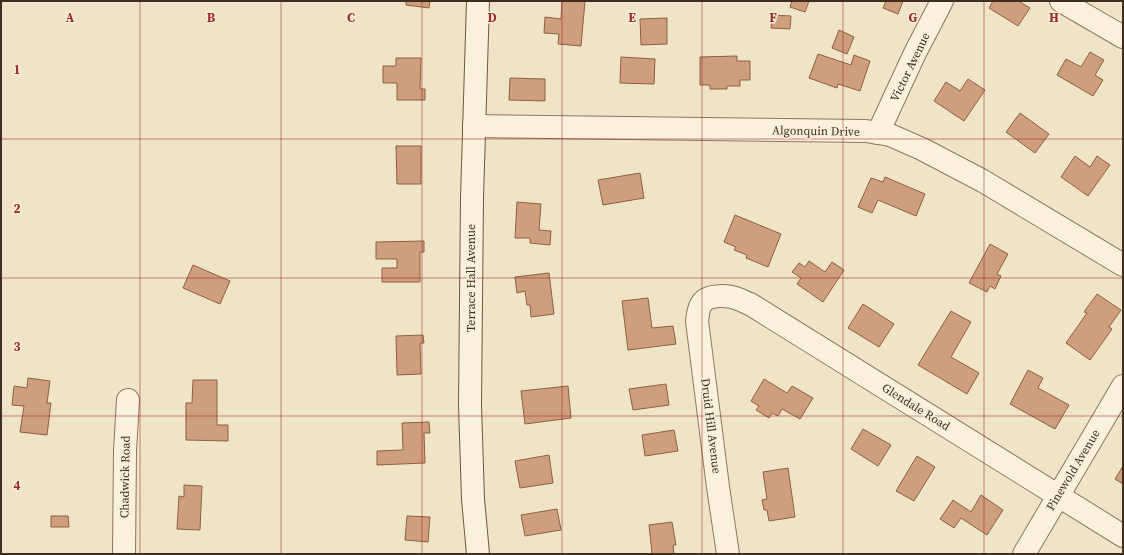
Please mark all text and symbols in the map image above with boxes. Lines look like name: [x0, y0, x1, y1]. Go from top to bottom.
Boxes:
text: A: [66, 9, 75, 26]
text: B: [207, 9, 216, 26]
text: C: [347, 9, 355, 26]
text: D: [487, 9, 497, 26]
text: E: [628, 9, 636, 26]
text: F: [769, 9, 777, 26]
text: G: [909, 9, 918, 26]
text: H: [1049, 9, 1059, 26]
street label: Victor Avenue: [886, 30, 934, 104]
text: 1: [13, 61, 21, 78]
street label: Algonquin Drive: [772, 122, 860, 140]
text: 2: [13, 200, 21, 217]
street label: Terrace Hall Avenue: [463, 224, 479, 332]
text: 3: [13, 338, 21, 355]
street label: Druid Hill Avenue: [697, 377, 725, 475]
street label: Glendale Road: [879, 380, 953, 434]
street label: Pinewold Avenue: [1042, 426, 1104, 514]
street label: Chadwick Road: [116, 435, 134, 518]
text: 4: [13, 477, 21, 494]

